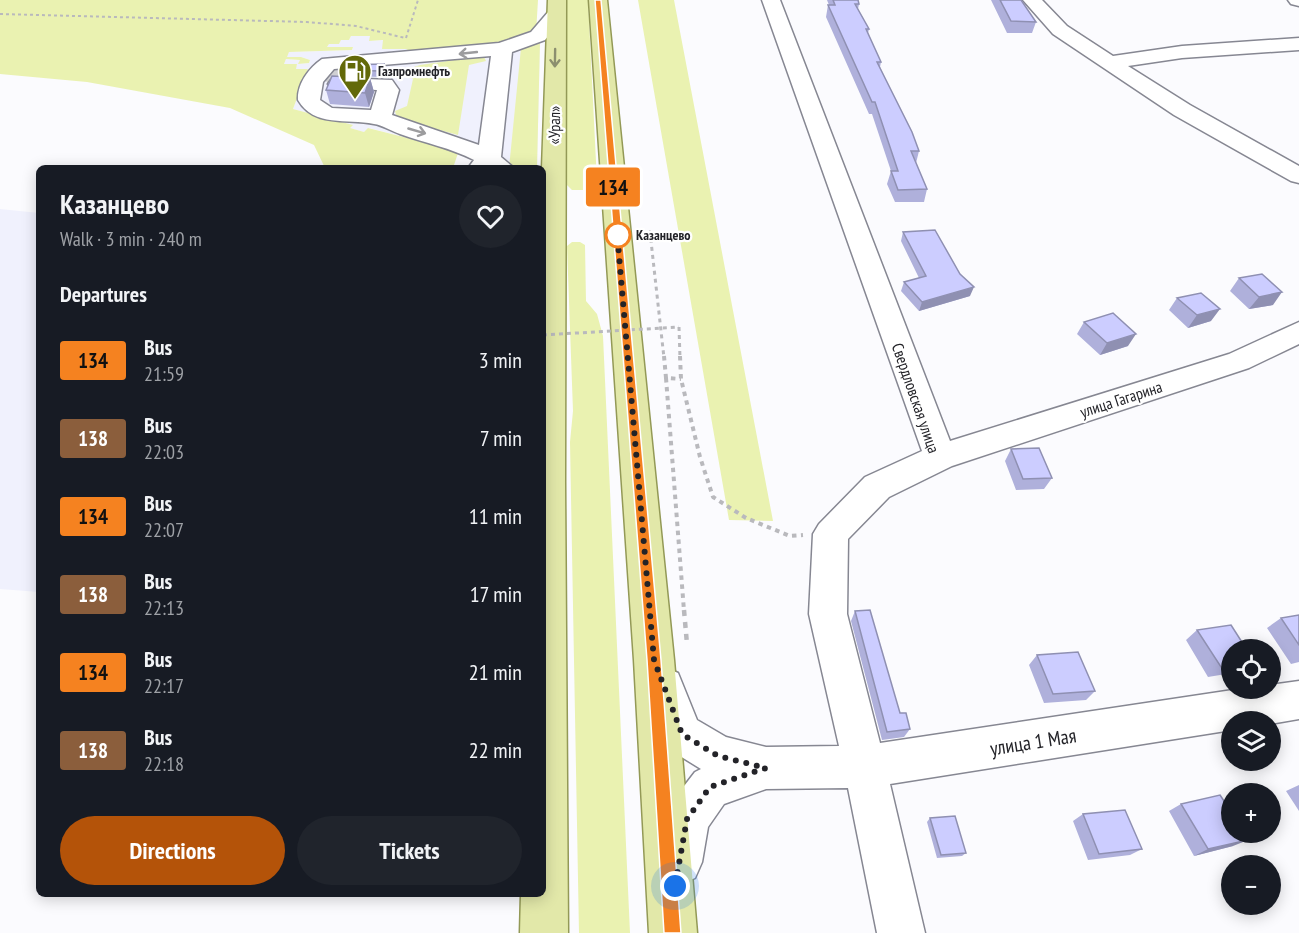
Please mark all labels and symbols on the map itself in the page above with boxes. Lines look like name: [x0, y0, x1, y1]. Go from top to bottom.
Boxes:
one-way arrow: [458, 48, 478, 59]
one-way arrow: [550, 48, 561, 68]
fuel station icon: Газпромнефть: [337, 53, 373, 100]
place label: Газпромнефть: [378, 62, 450, 80]
street label: «Урал»: [544, 105, 564, 145]
one-way arrow: [407, 126, 426, 137]
line badge: 134: [578, 168, 648, 207]
marker: Казанцево: [605, 222, 631, 248]
place label: Казанцево: [636, 226, 691, 244]
street label: Свердловская улица: [888, 340, 944, 456]
street label: улица Гагарина: [1077, 376, 1165, 422]
street label: улица 1 Мая: [988, 722, 1078, 762]
your location: [660, 871, 690, 901]

